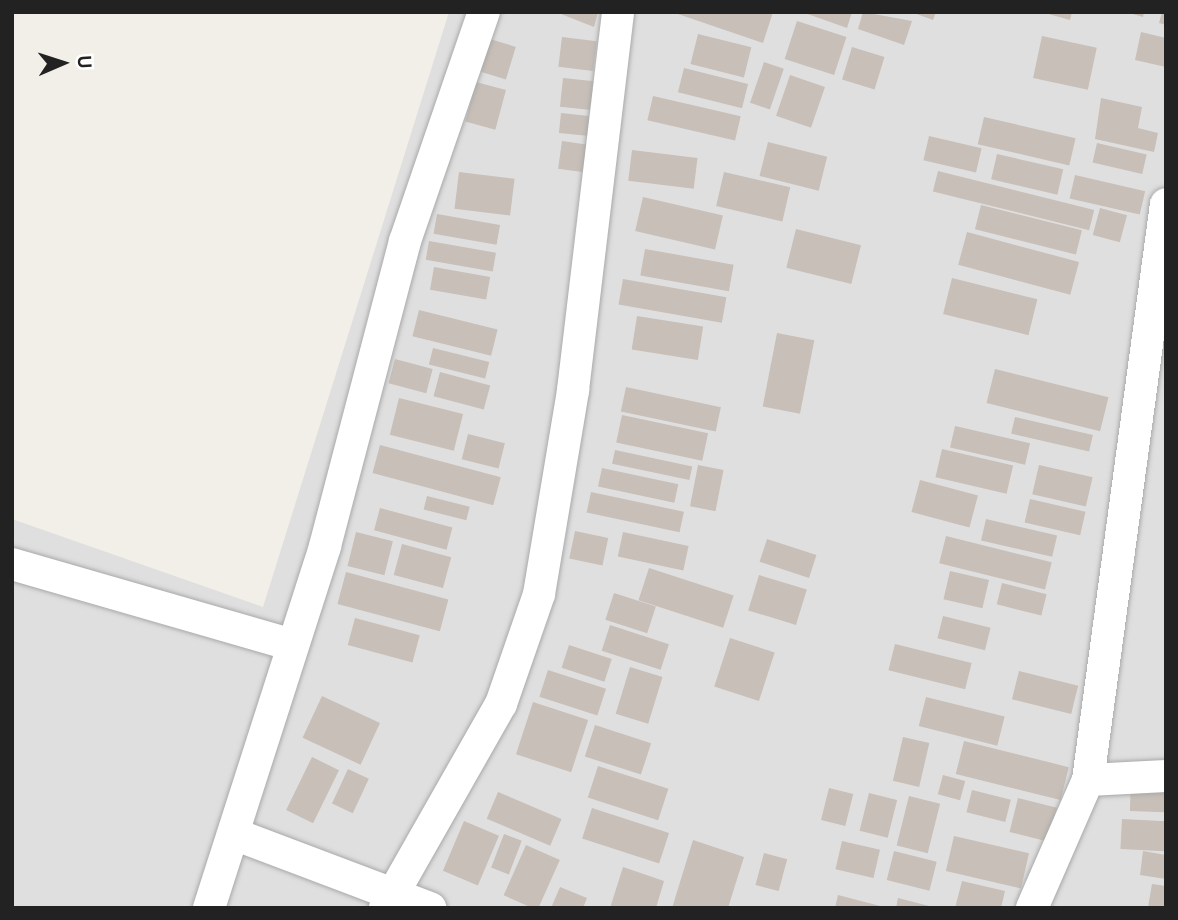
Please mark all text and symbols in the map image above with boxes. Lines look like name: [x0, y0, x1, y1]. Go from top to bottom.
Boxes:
north arrow: [28, 28, 98, 98]
text: U: [72, 55, 97, 69]

